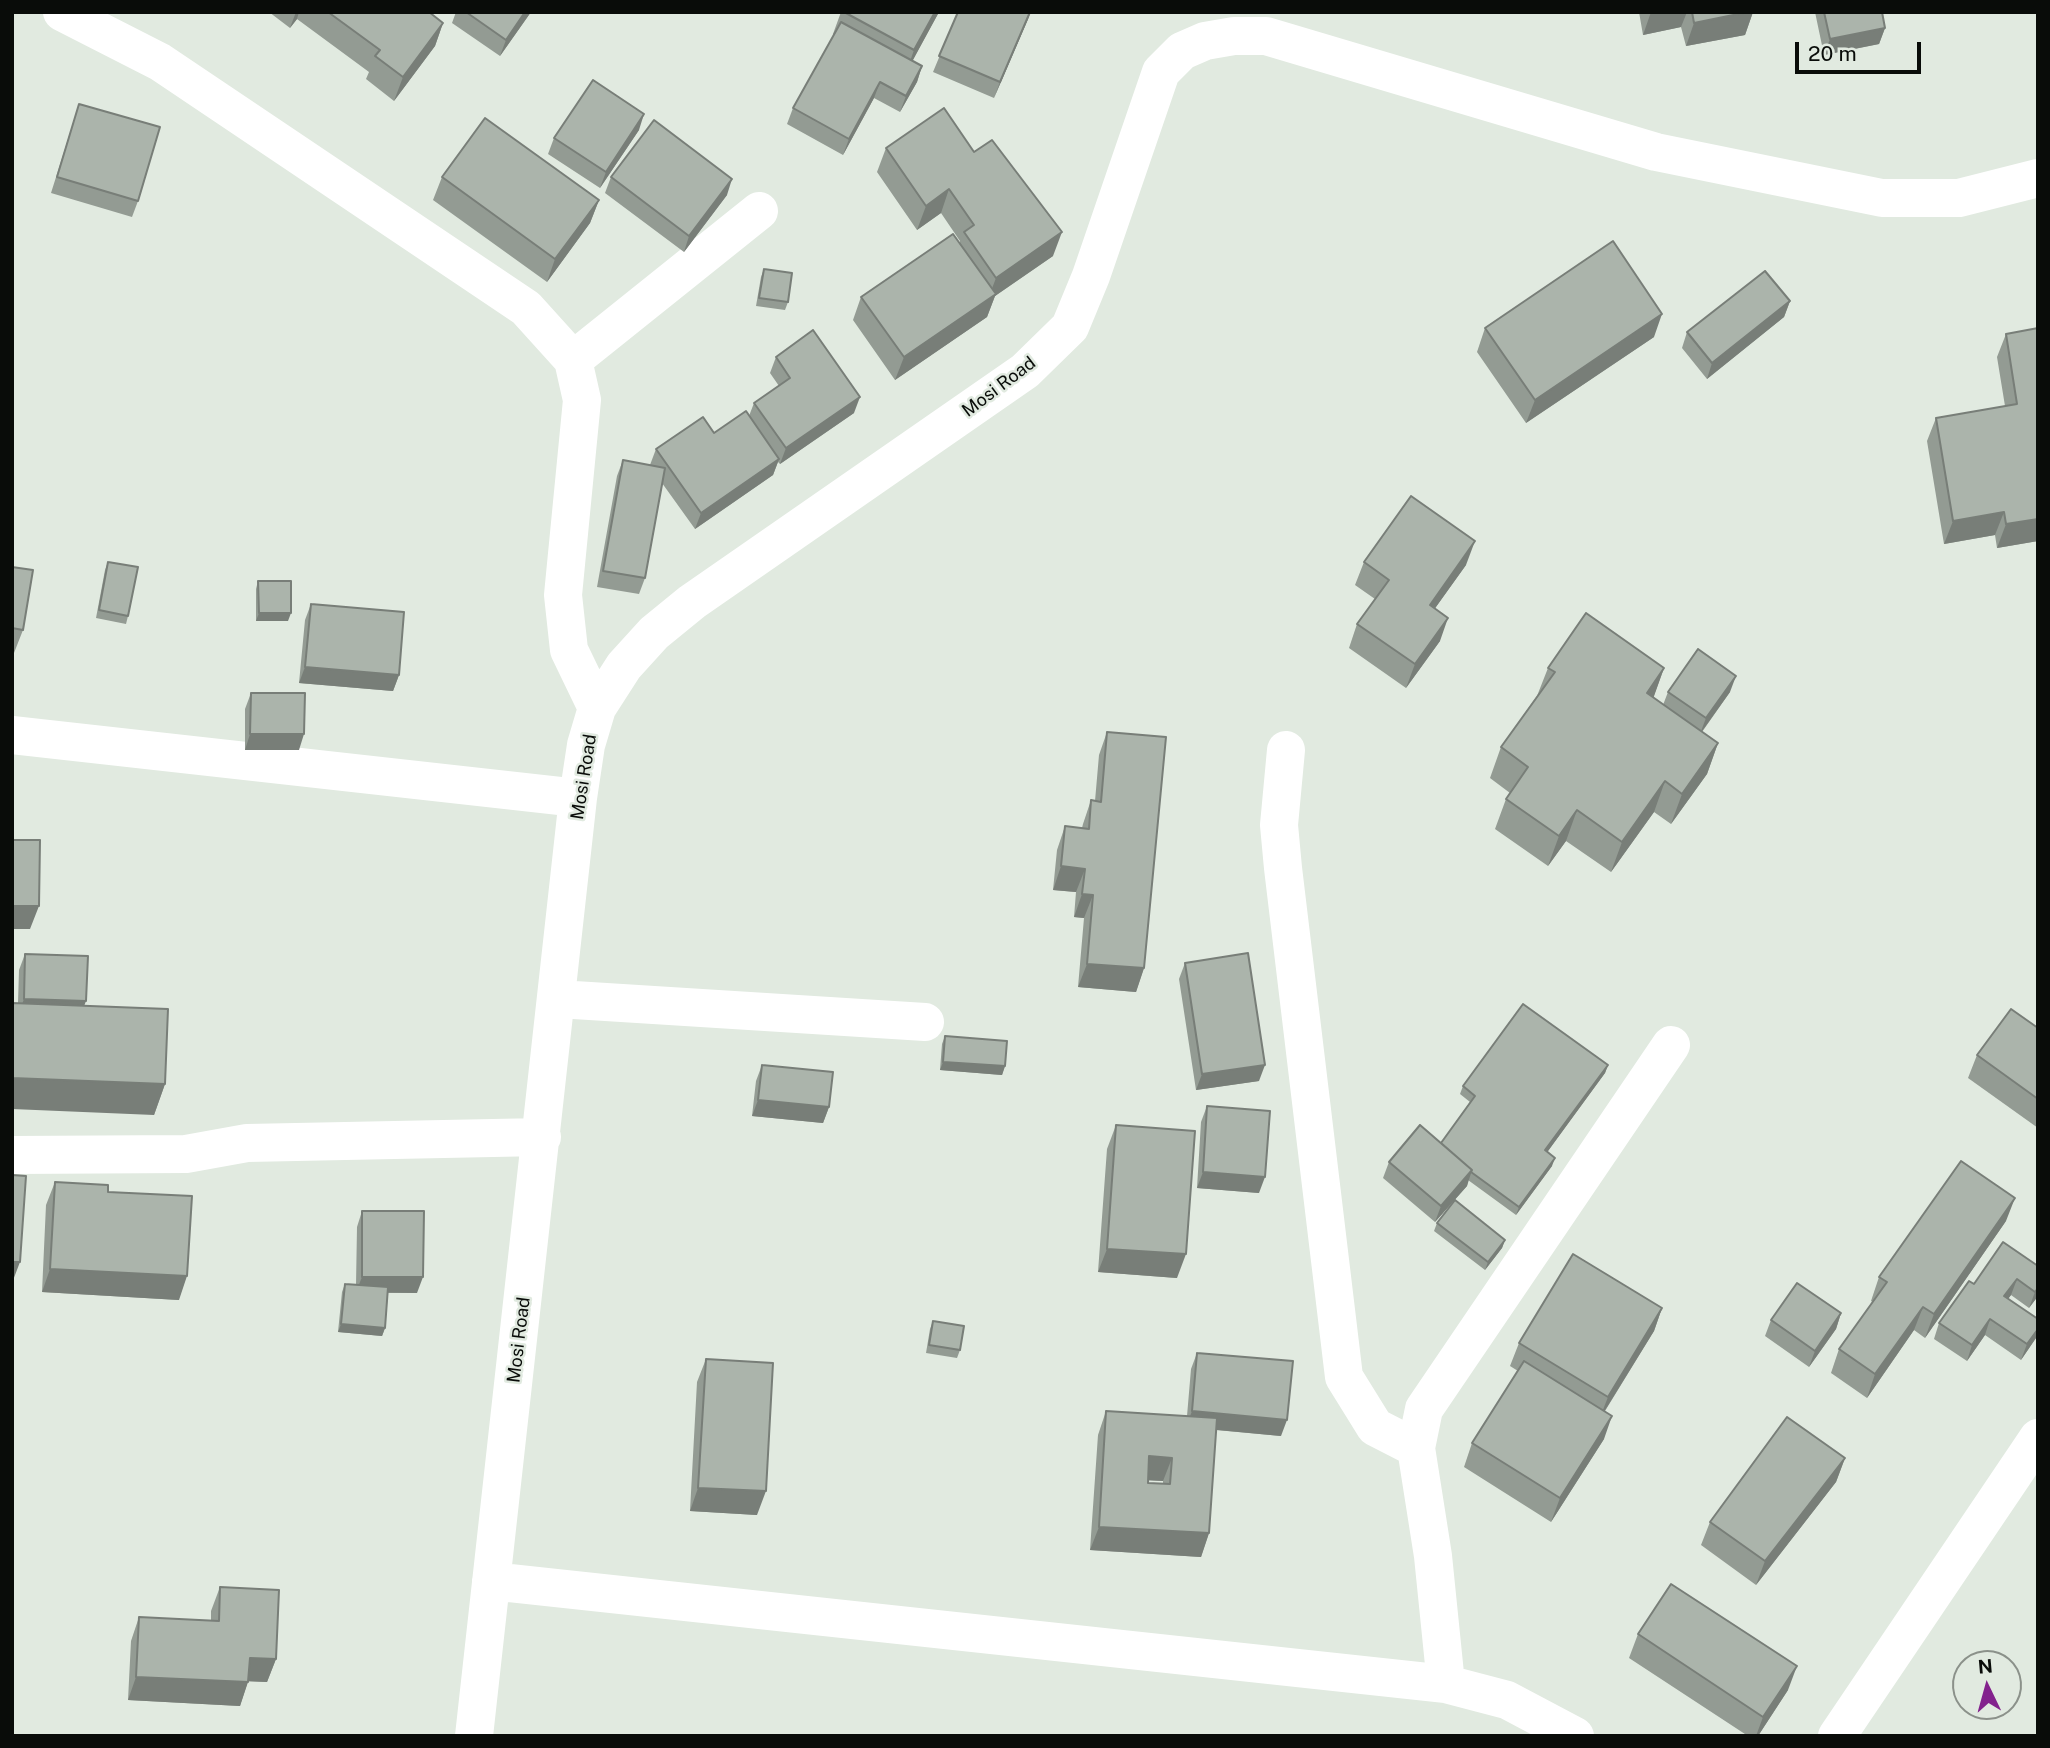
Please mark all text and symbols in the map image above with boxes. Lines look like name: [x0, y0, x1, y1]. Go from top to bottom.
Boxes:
scale bar: [1798, 28, 1924, 72]
text: 20 m: [1808, 41, 1857, 66]
street label: Mosi Road: [958, 352, 1040, 422]
street label: Mosi Road: [567, 733, 601, 821]
street label: Mosi Road: [503, 1296, 535, 1384]
north arrow: [1952, 1650, 2022, 1720]
text: N: [1977, 1654, 1994, 1678]

